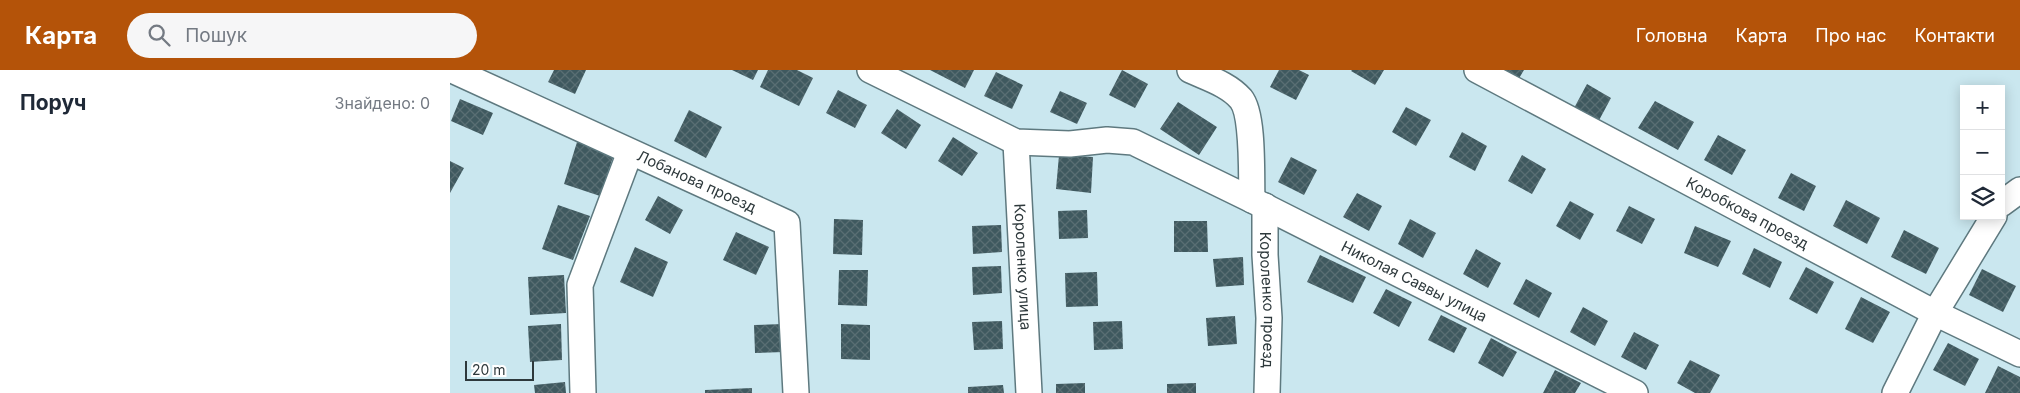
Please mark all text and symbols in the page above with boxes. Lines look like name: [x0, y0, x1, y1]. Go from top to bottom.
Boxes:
search box: [127, 13, 477, 58]
text: Карта: [25, 21, 97, 50]
icon: search: [145, 21, 173, 49]
text: Пошук: [185, 24, 247, 47]
text: Головна: [1636, 25, 1708, 46]
text: Карта: [1736, 25, 1787, 46]
text: Про нас: [1815, 25, 1887, 46]
text: Контакти: [1915, 25, 1995, 46]
map controls: [1960, 85, 2005, 220]
button: +: [1960, 85, 2005, 130]
text: Поруч: [20, 90, 87, 115]
text: Знайдено: 0: [335, 93, 430, 113]
button: −: [1960, 130, 2005, 175]
street label: Лобанова проезд: [634, 146, 760, 217]
street label: Коробкова проезд: [1683, 173, 1812, 253]
button: layers: [1960, 175, 2005, 220]
street label: Короленко улица: [1010, 203, 1036, 331]
street label: Короленко проезд: [1256, 232, 1279, 368]
street label: Николая Саввы улица: [1338, 237, 1490, 326]
scale bar: [465, 358, 534, 381]
text: 20 m: [472, 361, 506, 378]

